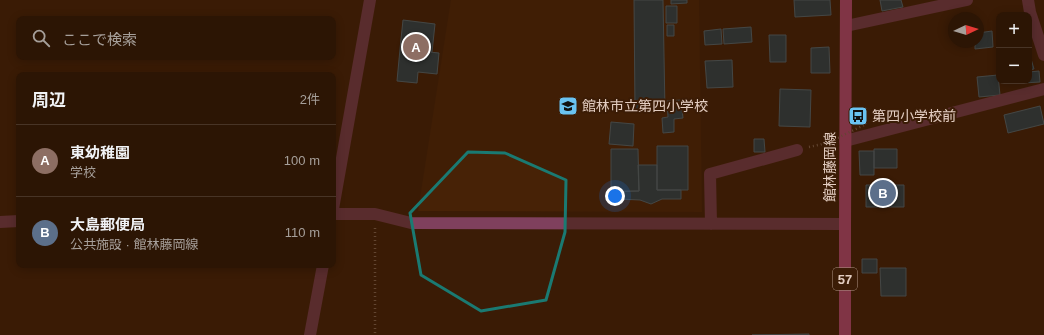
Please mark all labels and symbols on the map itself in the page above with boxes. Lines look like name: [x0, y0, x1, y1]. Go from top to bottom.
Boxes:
north arrow: [948, 12, 984, 48]
pin: A: [403, 32, 429, 62]
school or university icon: 館林市立第四小学校: [557, 95, 579, 117]
place label: 館林市立第四小学校: [582, 98, 708, 114]
bus stop icon: 第四小学校前: [847, 105, 869, 127]
place label: 第四小学校前: [872, 108, 956, 124]
street label: 館林藤岡線: [822, 132, 838, 202]
pin: B: [870, 178, 896, 208]
your location: [605, 186, 625, 206]
road number: 57: [833, 268, 857, 290]

